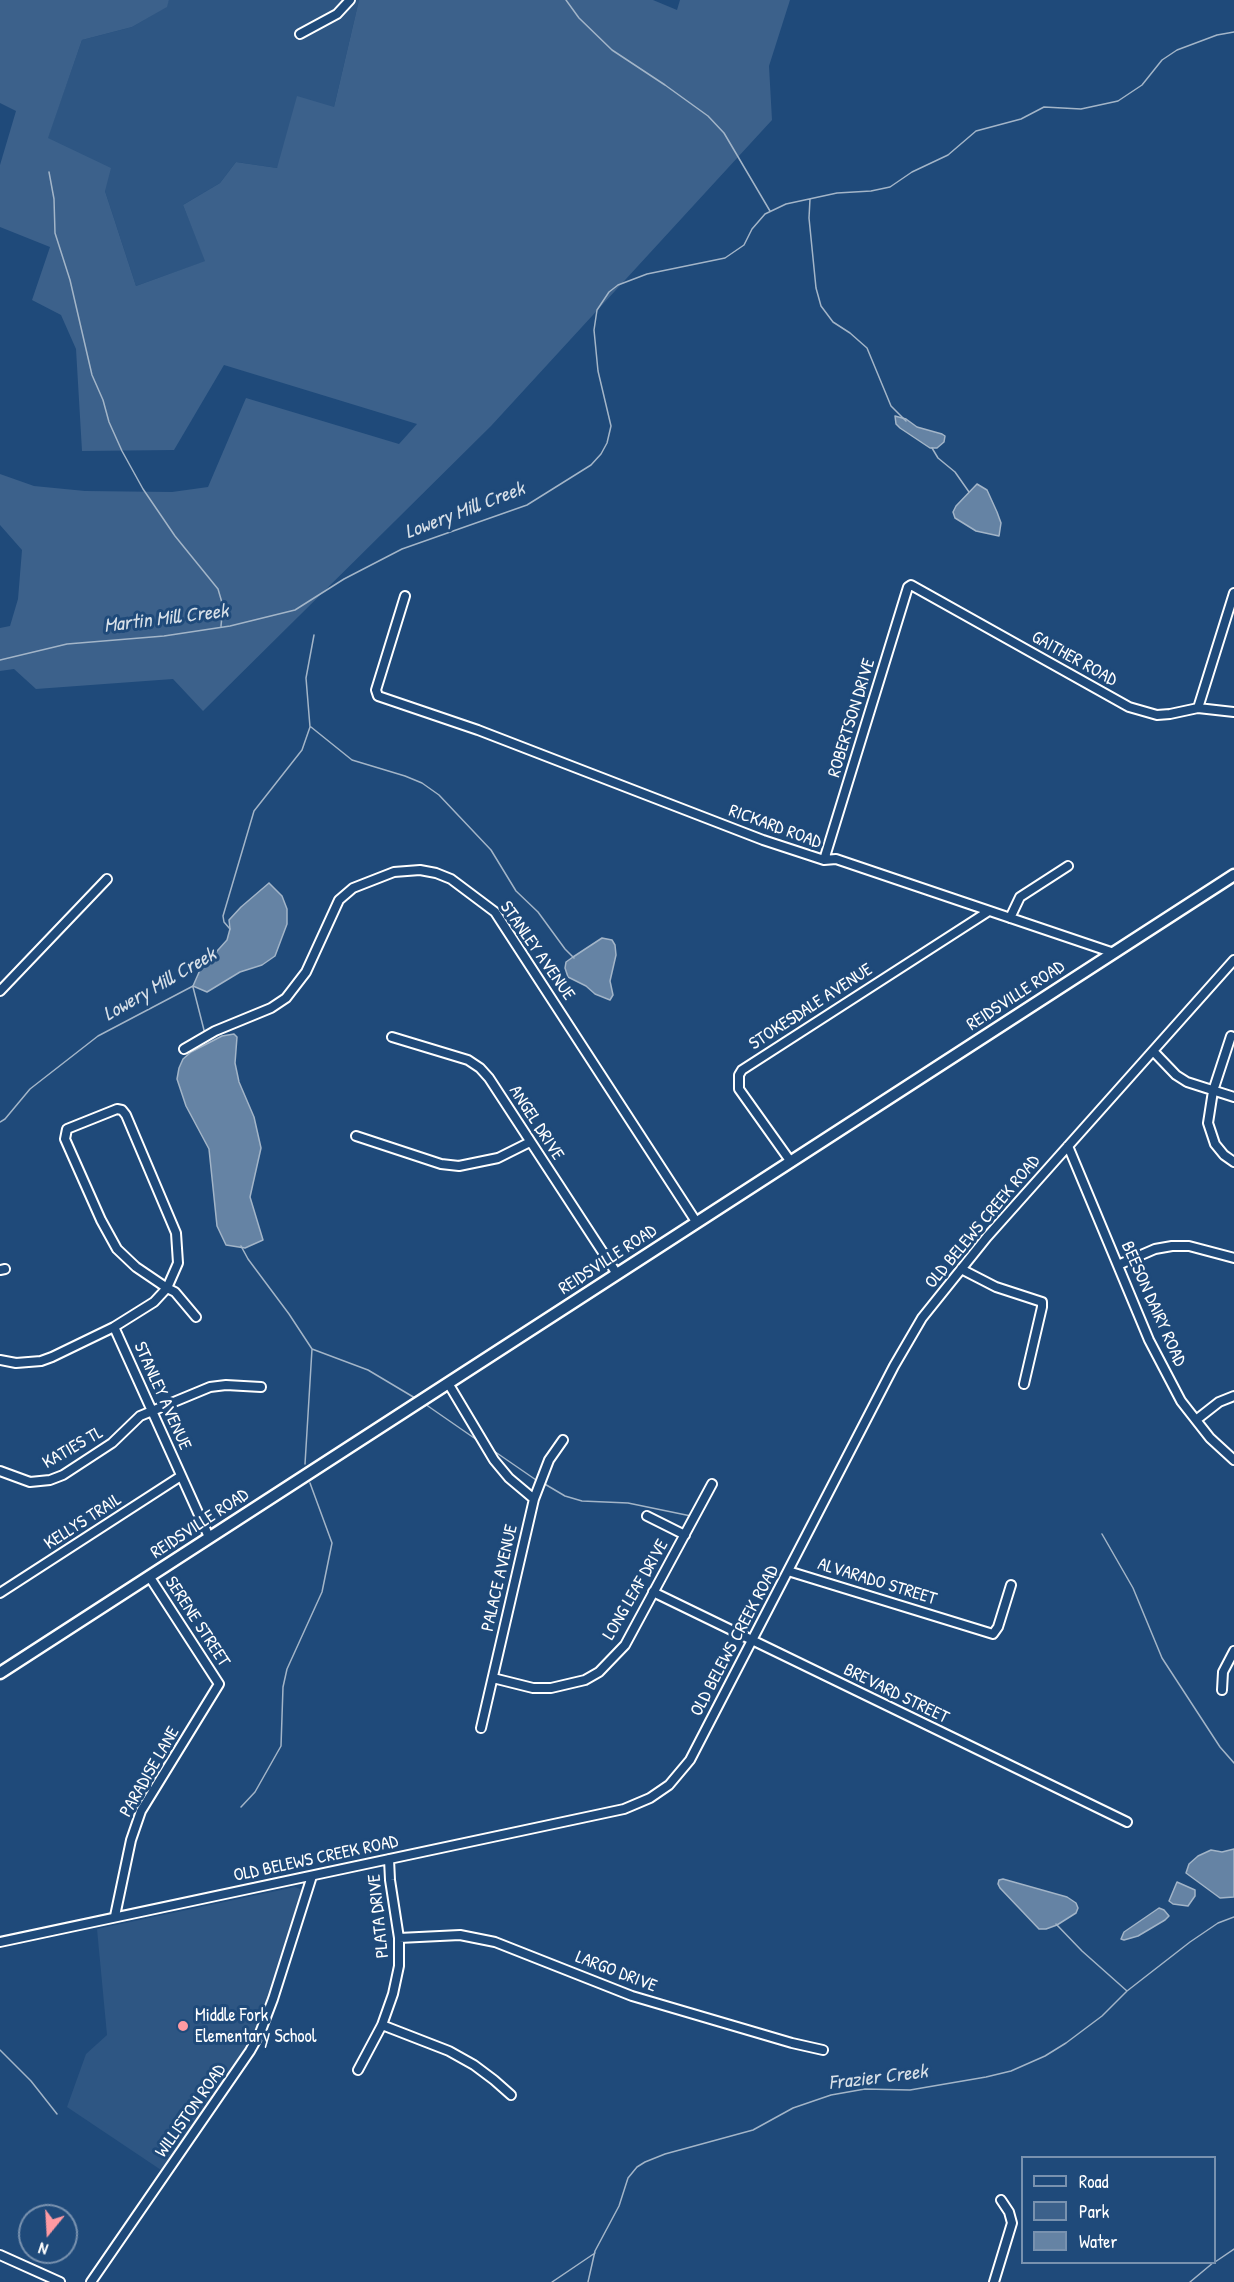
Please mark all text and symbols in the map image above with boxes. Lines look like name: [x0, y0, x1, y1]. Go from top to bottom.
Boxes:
water label: Lowery Mill Creek: [402, 477, 528, 545]
water label: Martin Mill Creek: [103, 599, 229, 639]
street label: GAITHER ROAD: [1028, 627, 1120, 691]
street label: ROBERTSON DRIVE: [824, 656, 880, 780]
street label: RICKARD ROAD: [726, 800, 824, 854]
street label: STANLEY AVENUE: [495, 897, 579, 1005]
water label: Lowery Mill Creek: [99, 943, 221, 1027]
street label: REIDSVILLE ROAD: [963, 956, 1069, 1036]
street label: STOKESDALE AVENUE: [745, 959, 877, 1055]
street label: ANGEL DRIVE: [504, 1082, 568, 1164]
street label: OLD BELEWS CREEK ROAD: [921, 1151, 1045, 1293]
street label: REIDSVILLE ROAD: [555, 1220, 661, 1300]
street label: BEESON DAIRY ROAD: [1116, 1238, 1190, 1370]
street label: STANLEY AVENUE: [129, 1339, 195, 1453]
street label: KATIES TL: [39, 1422, 107, 1474]
street label: REIDSVILLE ROAD: [147, 1484, 253, 1564]
street label: KELLYS TRAIL: [40, 1489, 126, 1555]
street label: PALACE AVENUE: [477, 1522, 523, 1634]
street label: LONG LEAF DRIVE: [599, 1536, 673, 1644]
street label: ALVARADO STREET: [815, 1554, 939, 1610]
street label: OLD BELEWS CREEK ROAD: [686, 1562, 784, 1720]
street label: SERENE STREET: [160, 1573, 234, 1671]
street label: BREVARD STREET: [840, 1659, 952, 1729]
street label: PARADISE LANE: [116, 1723, 184, 1821]
street label: OLD BELEWS CREEK ROAD: [232, 1831, 400, 1887]
street label: PLATA DRIVE: [364, 1873, 394, 1959]
street label: LARGO DRIVE: [572, 1947, 660, 1997]
place label: Middle Fork Elementary School: [195, 2005, 316, 2048]
marker: Middle Fork Elementary School: [176, 2019, 190, 2033]
street label: WILLISTON ROAD: [151, 2060, 231, 2162]
water label: Frazier Creek: [827, 2060, 929, 2096]
legend: [1021, 2156, 1216, 2264]
text: Road: [1079, 2169, 1109, 2194]
text: Park: [1079, 2199, 1109, 2224]
north arrow: [18, 2204, 78, 2264]
text: Water: [1079, 2229, 1117, 2254]
text: N: [36, 2237, 51, 2261]

